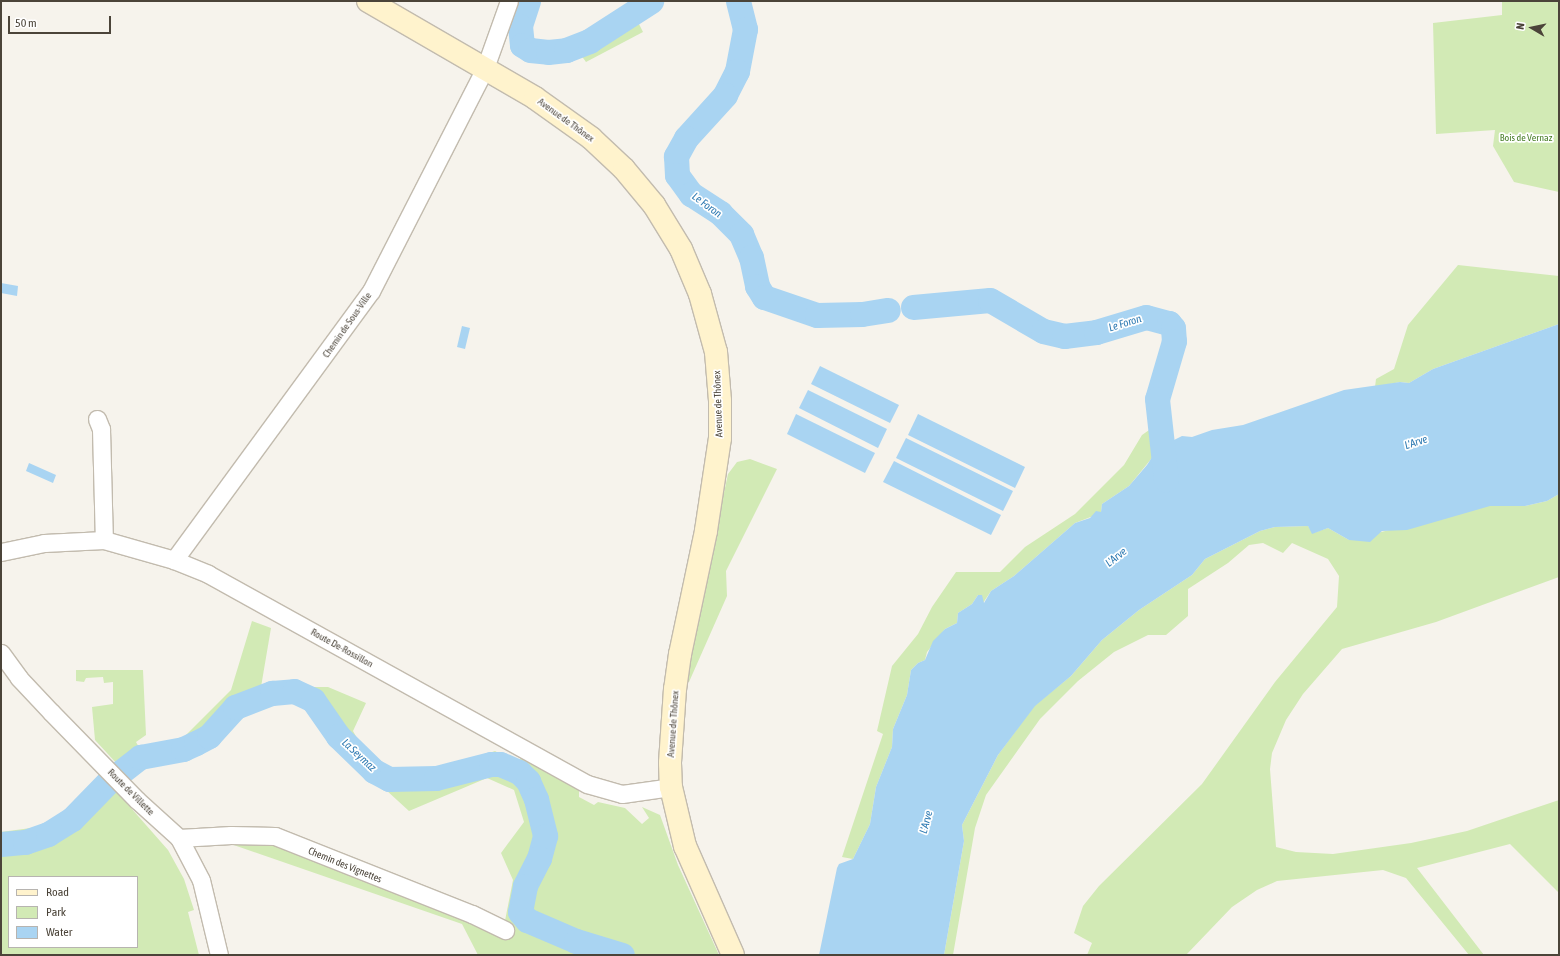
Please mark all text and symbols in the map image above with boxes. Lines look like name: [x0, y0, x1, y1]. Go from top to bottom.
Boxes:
scale bar: [10, 8, 113, 34]
north arrow: [1512, 8, 1552, 48]
text: 50 m: [15, 16, 37, 30]
text: N: [1514, 22, 1527, 30]
street label: Avenue de Thônex: [535, 96, 597, 144]
park label: Bois de Vernaz: [1500, 132, 1552, 144]
water label: Le Foron: [690, 190, 724, 220]
street label: Chemin de Sous-Ville: [320, 290, 374, 360]
water label: Le Foron: [1107, 312, 1143, 334]
street label: Avenue de Thônex: [711, 370, 725, 438]
water label: L'Arve: [1403, 432, 1429, 452]
water label: L'Arve: [1103, 545, 1129, 569]
street label: Route De-Rossillon: [309, 626, 375, 670]
street label: Avenue de Thônex: [665, 690, 681, 758]
water label: La Seymaz: [339, 736, 379, 774]
street label: Route de Villette: [105, 766, 157, 818]
water label: L'Arve: [917, 809, 935, 835]
street label: Chemin des Vignettes: [306, 845, 384, 885]
legend: [8, 876, 138, 948]
text: Road: [46, 885, 69, 899]
text: Park: [46, 905, 66, 919]
text: Water: [46, 925, 72, 939]

